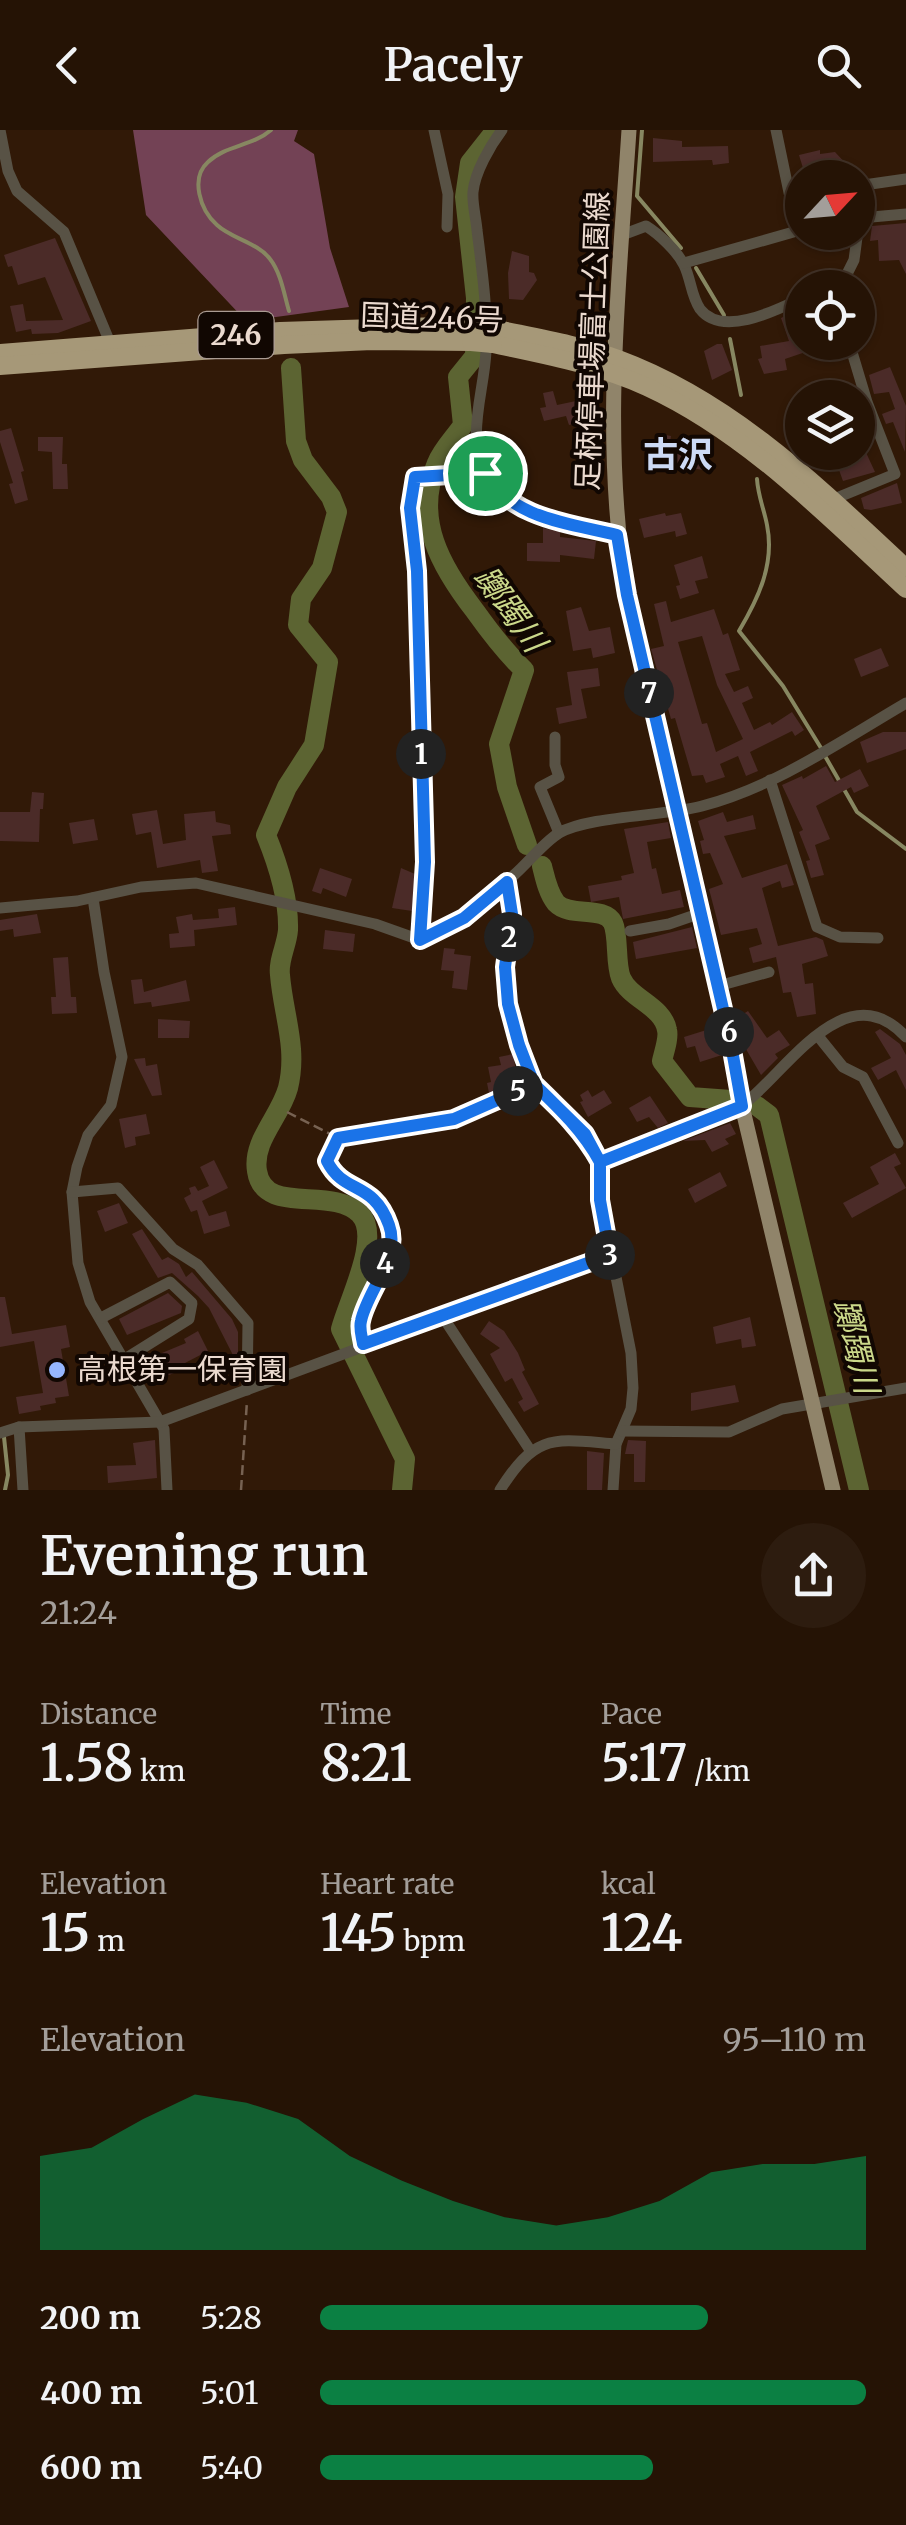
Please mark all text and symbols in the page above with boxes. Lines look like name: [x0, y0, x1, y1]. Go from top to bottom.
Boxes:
text: Pacely: [383, 37, 523, 93]
icon: back: [40, 38, 95, 93]
icon: search: [811, 38, 866, 93]
north arrow: [785, 160, 875, 250]
map controls: [785, 160, 875, 470]
street label: 足柄停車場富士公園線: [568, 190, 616, 492]
button: locate: [785, 270, 875, 360]
street label: 国道246号: [360, 296, 504, 338]
road number: 246: [198, 312, 274, 358]
button: layers: [785, 380, 875, 470]
pin: [443, 431, 528, 516]
district label: 古沢: [643, 433, 713, 477]
icon: arrive: [458, 446, 513, 501]
water label: 躑躅川: [466, 558, 556, 662]
pin: 7: [624, 668, 674, 718]
text: 7: [641, 675, 657, 711]
pin: 1: [396, 729, 446, 779]
text: 1: [415, 736, 427, 772]
pin: 2: [484, 912, 534, 962]
text: 2: [501, 919, 517, 955]
pin: 6: [704, 1007, 754, 1057]
text: 6: [720, 1014, 738, 1050]
pin: 5: [493, 1066, 543, 1116]
text: 5: [510, 1073, 526, 1109]
pin: 3: [585, 1230, 635, 1280]
text: 3: [602, 1237, 618, 1273]
pin: 4: [360, 1238, 410, 1288]
text: 4: [376, 1245, 394, 1281]
water label: 躑躅川: [825, 1295, 888, 1400]
place label: 高根第一保育園: [77, 1350, 287, 1388]
marker: 高根第一保育園: [46, 1359, 68, 1381]
text: Evening run: [40, 1521, 368, 1590]
button: share: [761, 1523, 866, 1628]
text: 21:24: [40, 1593, 117, 1633]
text: Distance: [40, 1696, 157, 1732]
text: Time: [320, 1696, 391, 1732]
text: Pace: [601, 1696, 662, 1732]
text: 1.58: [40, 1732, 133, 1795]
text: 8:21: [320, 1732, 412, 1795]
text: 5:17: [601, 1732, 687, 1795]
text: km: [133, 1753, 186, 1789]
text: /km: [687, 1753, 750, 1789]
text: Elevation: [40, 1866, 167, 1902]
text: Heart rate: [320, 1866, 454, 1902]
text: kcal: [601, 1866, 656, 1902]
text: 15: [40, 1902, 91, 1965]
text: 145: [320, 1902, 397, 1965]
text: 124: [601, 1902, 682, 1965]
text: m: [91, 1923, 125, 1959]
text: bpm: [397, 1923, 465, 1959]
text: Elevation: [40, 2020, 185, 2060]
text: 95–110 m: [723, 2020, 866, 2060]
text: 200 m: [40, 2298, 141, 2338]
text: 5:28: [200, 2298, 262, 2338]
text: 400 m: [40, 2373, 142, 2413]
text: 5:01: [200, 2373, 258, 2413]
text: 600 m: [40, 2448, 142, 2488]
text: 5:40: [200, 2448, 263, 2488]

